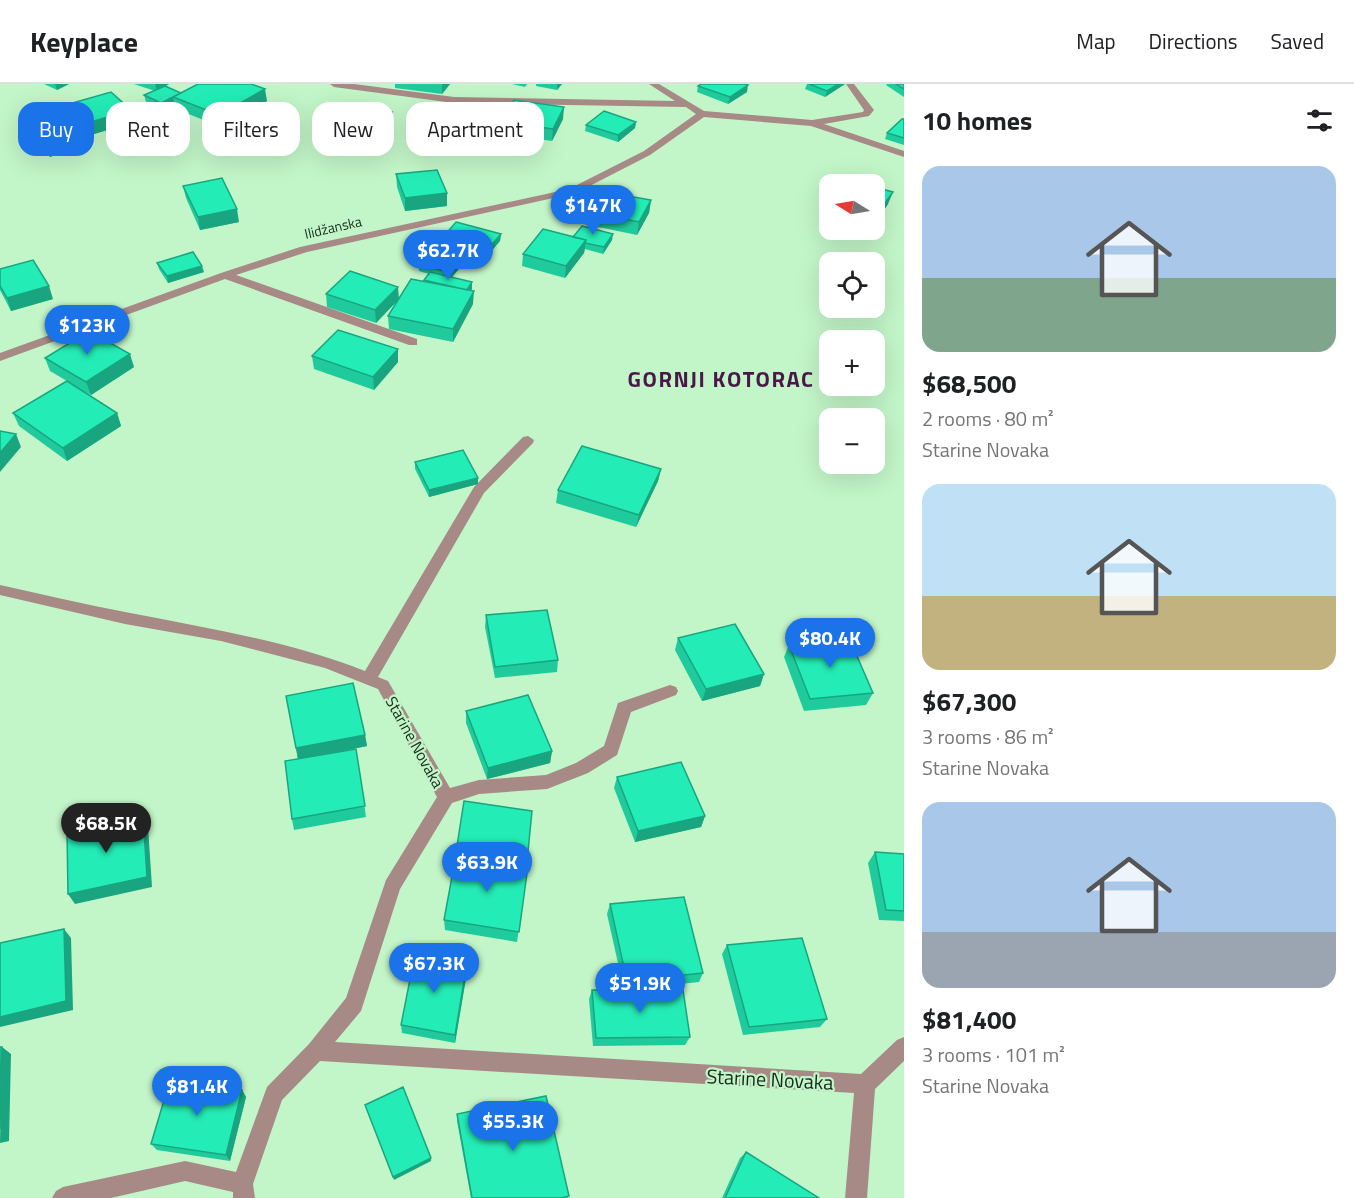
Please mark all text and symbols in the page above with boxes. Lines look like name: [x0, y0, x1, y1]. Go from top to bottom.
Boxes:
text: Keyplace: [30, 20, 138, 63]
text: Map: [1076, 25, 1116, 57]
text: Directions: [1149, 25, 1238, 57]
text: Saved: [1271, 25, 1324, 57]
text: 10 homes: [922, 101, 1032, 140]
chip: Buy: [18, 102, 94, 156]
chip: Rent: [106, 102, 190, 156]
chip: Filters: [202, 102, 300, 156]
chip: New: [312, 102, 394, 156]
chip: Apartment: [406, 102, 544, 156]
icon: filters: [1303, 104, 1336, 137]
north arrow: [819, 174, 885, 240]
map controls: [819, 174, 885, 474]
pin: $147K: [551, 185, 635, 236]
text: $147K: [565, 189, 621, 220]
icon: home: [1075, 205, 1183, 313]
street label: Ilidžanska: [302, 210, 364, 244]
pin: $62.7K: [399, 230, 497, 281]
text: $62.7K: [417, 234, 479, 265]
button: locate: [819, 252, 885, 318]
pin: $123K: [45, 305, 129, 356]
text: $123K: [59, 309, 115, 340]
button: +: [819, 330, 885, 396]
district label: GORNJI KOTORAC: [628, 362, 814, 396]
text: $68,500: [922, 364, 1016, 403]
text: 2 rooms · 80 m²: [922, 403, 1054, 434]
button: −: [819, 408, 885, 474]
text: Starine Novaka: [922, 434, 1049, 465]
icon: home: [1075, 523, 1183, 631]
pin: $80.4K: [781, 618, 879, 669]
text: $80.4K: [799, 622, 861, 653]
text: $67,300: [922, 682, 1016, 721]
street label: Starine Novaka: [380, 692, 450, 792]
text: 3 rooms · 86 m²: [922, 721, 1054, 752]
text: Starine Novaka: [922, 752, 1049, 783]
pin: $68.5K: [57, 803, 155, 854]
text: $68.5K: [75, 807, 137, 838]
icon: home: [1075, 841, 1183, 949]
pin: $63.9K: [438, 842, 536, 893]
text: $63.9K: [456, 846, 518, 877]
pin: $67.3K: [385, 943, 483, 994]
text: $67.3K: [403, 947, 465, 978]
pin: $51.9K: [591, 963, 689, 1014]
text: $51.9K: [609, 967, 671, 998]
text: $81,400: [922, 1000, 1016, 1039]
text: 3 rooms · 101 m²: [922, 1039, 1065, 1070]
street label: Starine Novaka: [706, 1060, 834, 1098]
pin: $81.4K: [148, 1066, 246, 1117]
text: $81.4K: [166, 1070, 228, 1101]
text: Starine Novaka: [922, 1070, 1049, 1101]
pin: $55.3K: [464, 1101, 562, 1152]
text: $55.3K: [482, 1105, 544, 1136]

